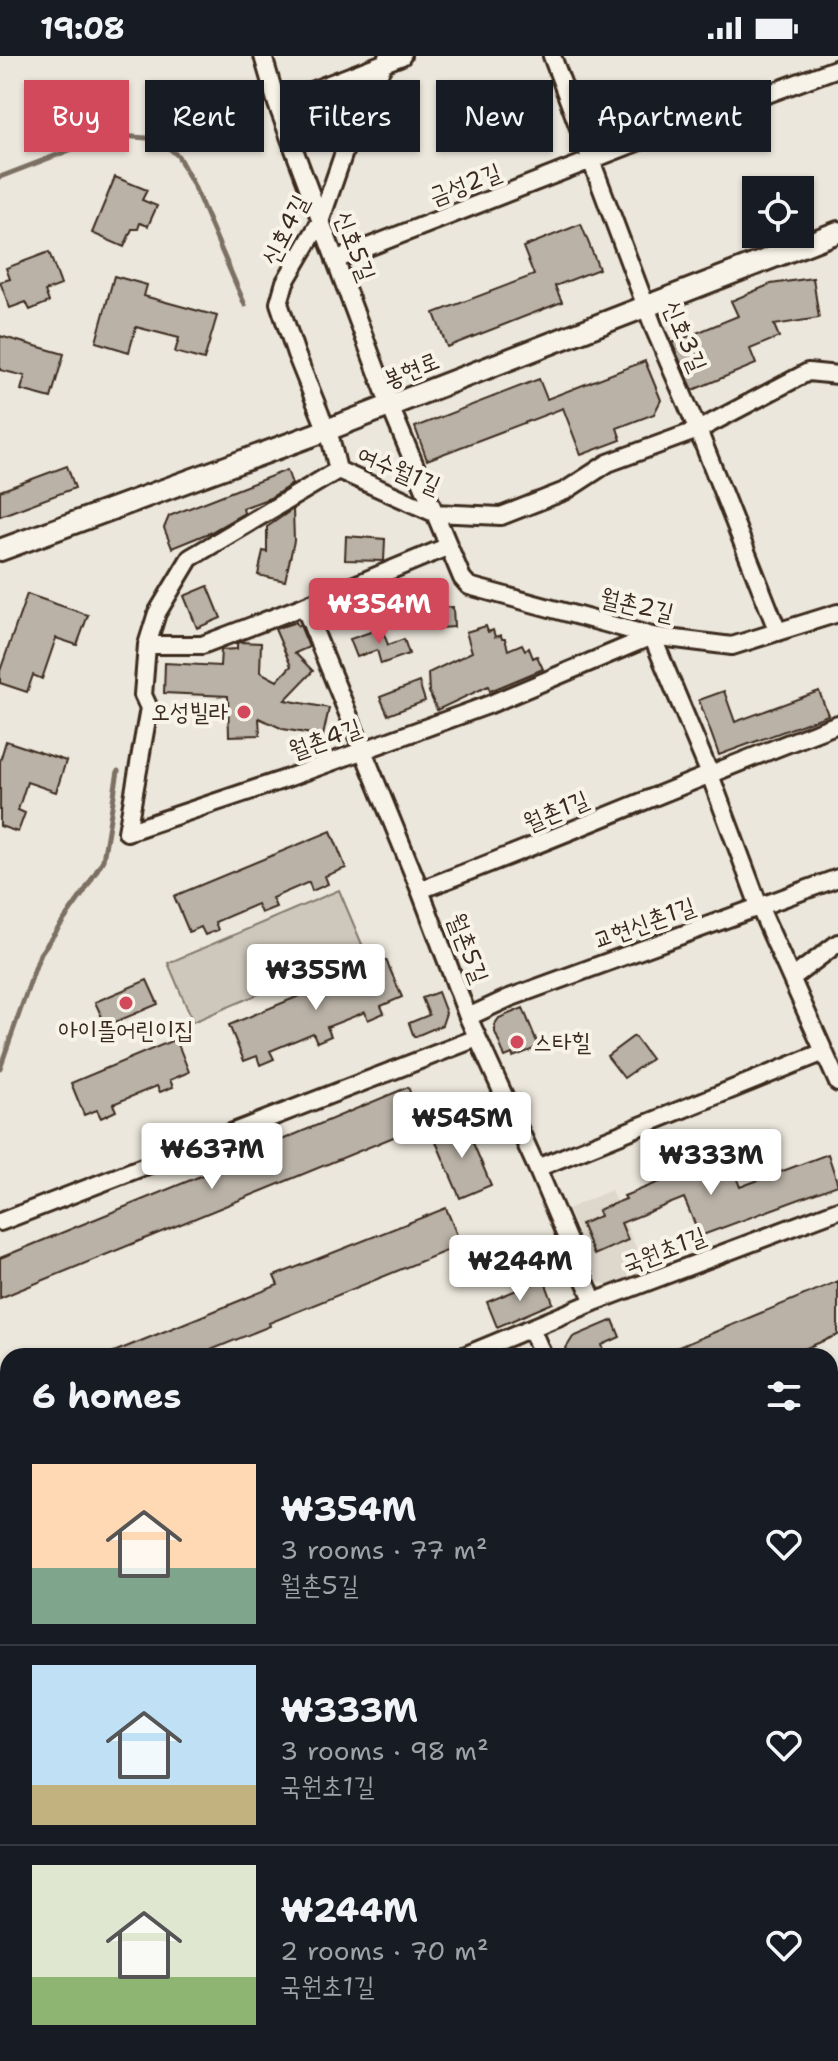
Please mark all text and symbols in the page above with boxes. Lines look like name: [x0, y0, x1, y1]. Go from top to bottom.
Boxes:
text: 19:08: [40, 8, 125, 49]
chip: Buy: [24, 80, 129, 152]
chip: Rent: [145, 80, 264, 152]
chip: Filters: [280, 80, 420, 152]
chip: New: [436, 80, 553, 152]
chip: Apartment: [569, 80, 771, 152]
street label: 금성2길: [424, 156, 506, 212]
map controls: [742, 176, 814, 248]
button: locate: [742, 176, 814, 248]
street label: 신호4길: [254, 189, 316, 271]
street label: 신호5길: [327, 206, 383, 286]
street label: 신호3길: [656, 295, 714, 377]
street label: 봉현로: [378, 344, 444, 396]
street label: 여수월1길: [353, 438, 445, 502]
pin: ₩354M: [323, 578, 435, 646]
street label: 월촌2길: [597, 581, 677, 629]
text: ₩354M: [327, 586, 431, 621]
place label: 오성빌라: [151, 696, 228, 728]
marker: 오성빌라: [235, 703, 253, 721]
street label: 월촌4길: [284, 711, 366, 767]
street label: 월촌1길: [518, 783, 594, 839]
street label: 교현신촌1길: [588, 890, 700, 956]
street label: 월촌5길: [440, 908, 496, 988]
pin: ₩355M: [260, 944, 372, 1012]
text: ₩355M: [265, 952, 367, 987]
marker: 아이뜰어린이집: [117, 994, 135, 1012]
place label: 아이뜰어린이집: [58, 1014, 194, 1046]
place label: 스타힐: [533, 1026, 592, 1058]
marker: 스타힐: [508, 1033, 526, 1051]
pin: ₩545M: [406, 1092, 518, 1160]
text: ₩545M: [411, 1100, 513, 1135]
pin: ₩637M: [156, 1123, 268, 1191]
pin: ₩333M: [655, 1129, 767, 1197]
text: ₩637M: [160, 1131, 265, 1166]
text: ₩333M: [658, 1137, 764, 1172]
street label: 국원초1길: [618, 1219, 710, 1281]
pin: ₩244M: [464, 1235, 576, 1303]
text: ₩244M: [467, 1243, 573, 1278]
text: 6 homes: [32, 1373, 181, 1419]
icon: filters: [762, 1374, 806, 1418]
text: ₩354M: [280, 1486, 416, 1532]
icon: home: [96, 1496, 192, 1592]
icon: heart: [762, 1522, 806, 1566]
text: 3 rooms · 77 m²: [280, 1532, 488, 1567]
text: 월촌5길: [280, 1567, 359, 1602]
text: ₩333M: [280, 1687, 418, 1733]
icon: home: [96, 1697, 192, 1793]
icon: heart: [762, 1723, 806, 1767]
text: 3 rooms · 98 m²: [280, 1733, 489, 1768]
text: 국원초1길: [280, 1768, 375, 1803]
text: ₩244M: [280, 1887, 418, 1933]
icon: home: [96, 1897, 192, 1993]
icon: heart: [762, 1923, 806, 1967]
text: 2 rooms · 70 m²: [280, 1933, 489, 1968]
text: 국원초1길: [280, 1968, 375, 2003]

